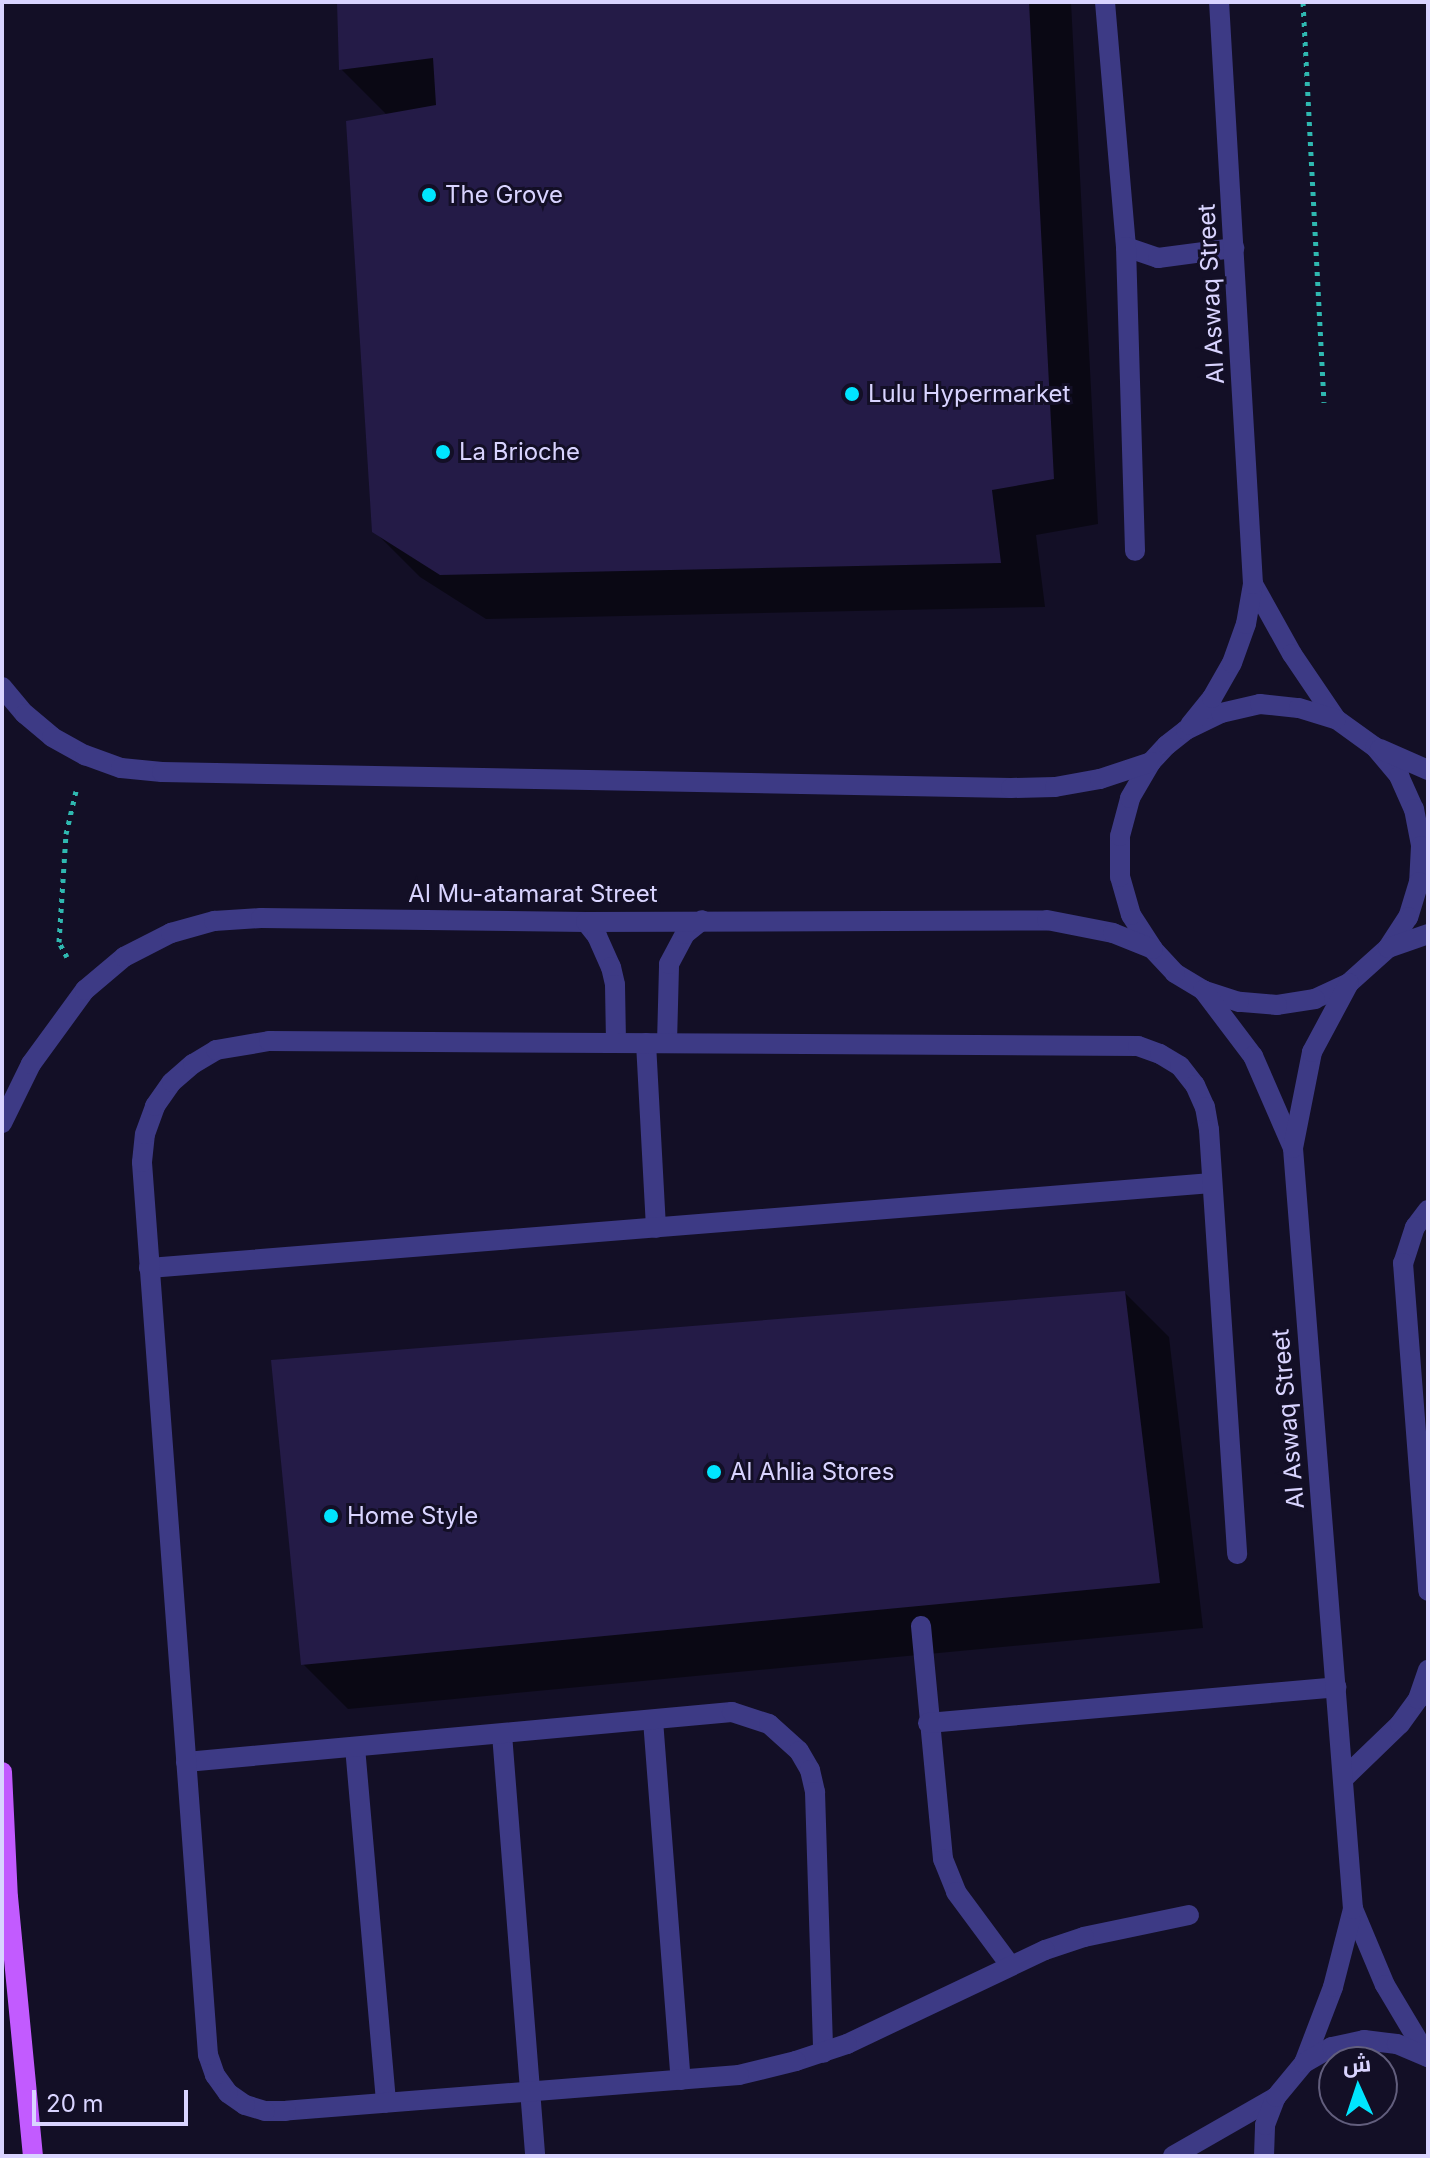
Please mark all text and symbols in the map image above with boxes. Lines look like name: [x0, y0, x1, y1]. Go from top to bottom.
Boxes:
place label: The Grove: [445, 181, 563, 209]
marker: The Grove: [420, 186, 438, 204]
street label: Al Aswaq Street: [1192, 203, 1230, 385]
place label: Lulu Hypermarket: [868, 380, 1070, 408]
marker: Lulu Hypermarket: [843, 385, 861, 403]
place label: La Brioche: [459, 438, 580, 466]
marker: La Brioche: [434, 443, 452, 461]
street label: Al Mu-atamarat Street: [408, 880, 658, 908]
street label: Al Aswaq Street: [1266, 1328, 1310, 1510]
place label: Al Ahlia Stores: [730, 1458, 894, 1486]
marker: Al Ahlia Stores: [705, 1463, 723, 1481]
place label: Home Style: [347, 1502, 478, 1530]
marker: Home Style: [322, 1507, 340, 1525]
north arrow: [1318, 2046, 1398, 2126]
text: ش: [1342, 2050, 1372, 2078]
scale bar: [36, 2074, 192, 2124]
text: 20 m: [46, 2089, 104, 2118]

